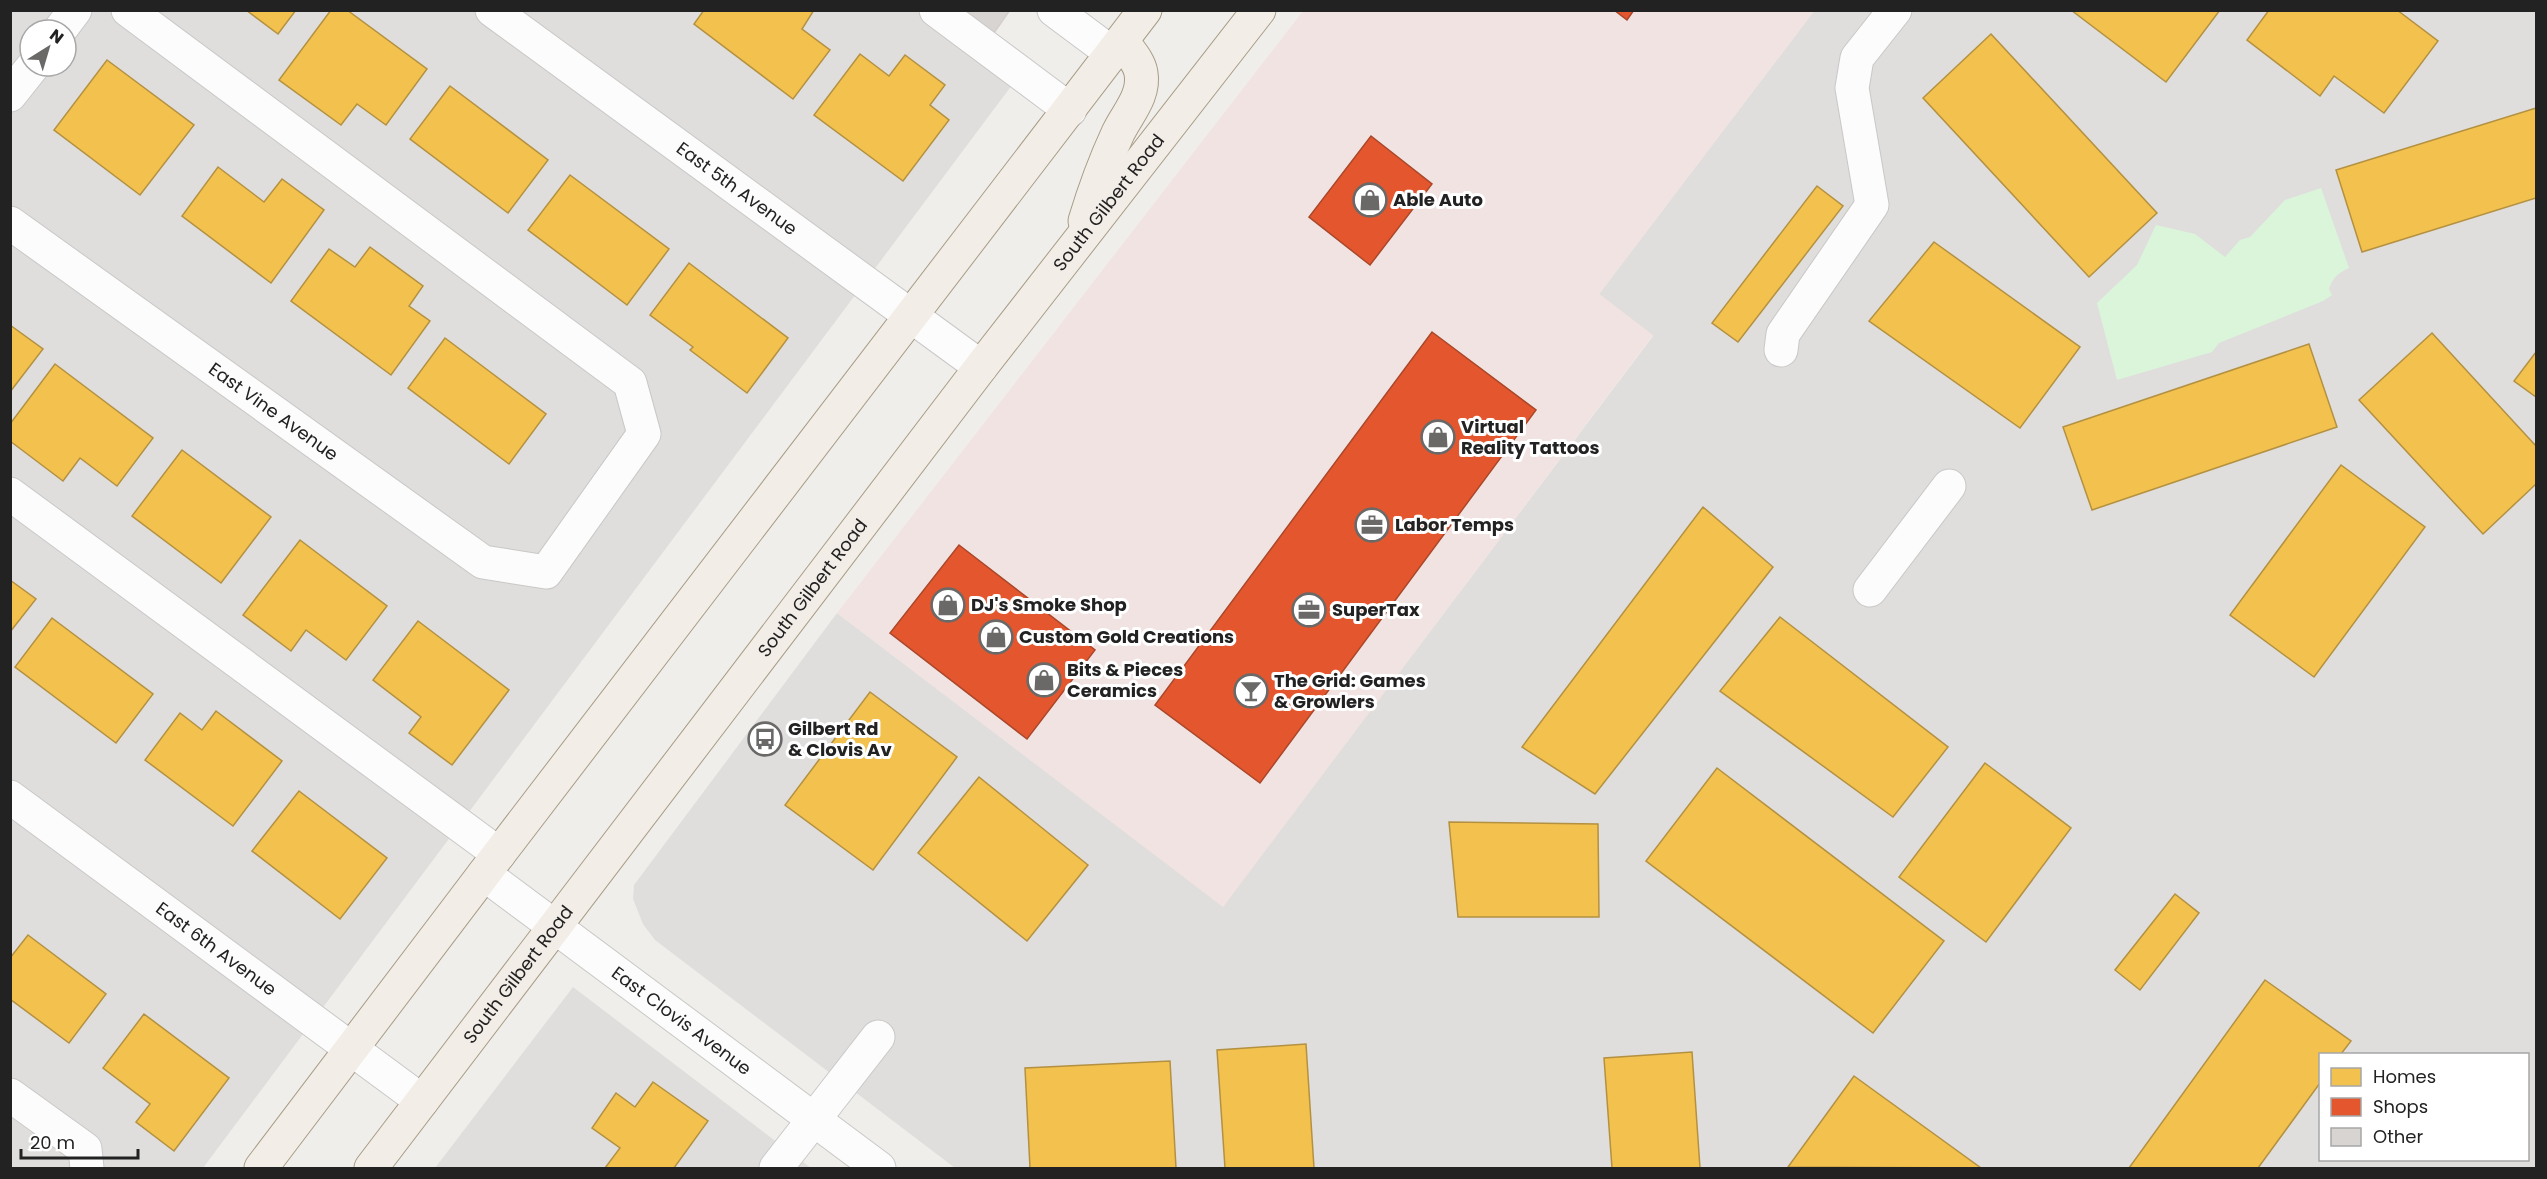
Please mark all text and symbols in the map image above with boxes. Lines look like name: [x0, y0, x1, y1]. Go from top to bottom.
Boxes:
north arrow: [18, 18, 78, 78]
text: N: [45, 24, 68, 49]
street label: South Gilbert Road: [1047, 129, 1170, 276]
street label: East 5th Avenue: [671, 136, 803, 241]
shop icon: Able Auto: [1352, 182, 1388, 218]
place label: Able Auto: [1393, 187, 1483, 212]
street label: East Vine Avenue: [204, 356, 343, 466]
place label: Virtual Reality Tattoos: [1461, 414, 1600, 460]
shop icon: Virtual Reality Tattoos: [1420, 419, 1456, 455]
office icon: Labor Temps: [1354, 507, 1390, 543]
place label: Labor Temps: [1395, 512, 1514, 537]
street label: South Gilbert Road: [752, 513, 873, 662]
shop icon: DJ's Smoke Shop: [930, 587, 966, 623]
place label: DJ's Smoke Shop: [971, 592, 1127, 617]
office icon: SuperTax: [1291, 592, 1327, 628]
place label: SuperTax: [1332, 597, 1420, 622]
shop icon: Custom Gold Creations: [978, 619, 1014, 655]
place label: Custom Gold Creations: [1019, 624, 1234, 649]
place label: Bits & Pieces Ceramics: [1067, 657, 1183, 703]
shop icon: Bits & Pieces Ceramics: [1026, 662, 1062, 698]
place label: The Grid: Games & Growlers: [1274, 668, 1426, 714]
bar icon: The Grid: Games & Growlers: [1233, 673, 1269, 709]
place label: Gilbert Rd & Clovis Av: [788, 716, 892, 762]
bus stop icon: Gilbert Rd & Clovis Av: [747, 721, 783, 757]
street label: East 6th Avenue: [151, 896, 282, 1001]
street label: South Gilbert Road: [457, 900, 579, 1049]
street label: East Clovis Avenue: [607, 960, 757, 1081]
legend: [2319, 1053, 2529, 1161]
text: Homes: [2373, 1064, 2436, 1089]
text: Shops: [2373, 1094, 2428, 1119]
scale bar: [21, 1122, 138, 1160]
text: Other: [2373, 1124, 2423, 1149]
text: 20 m: [30, 1130, 75, 1155]

